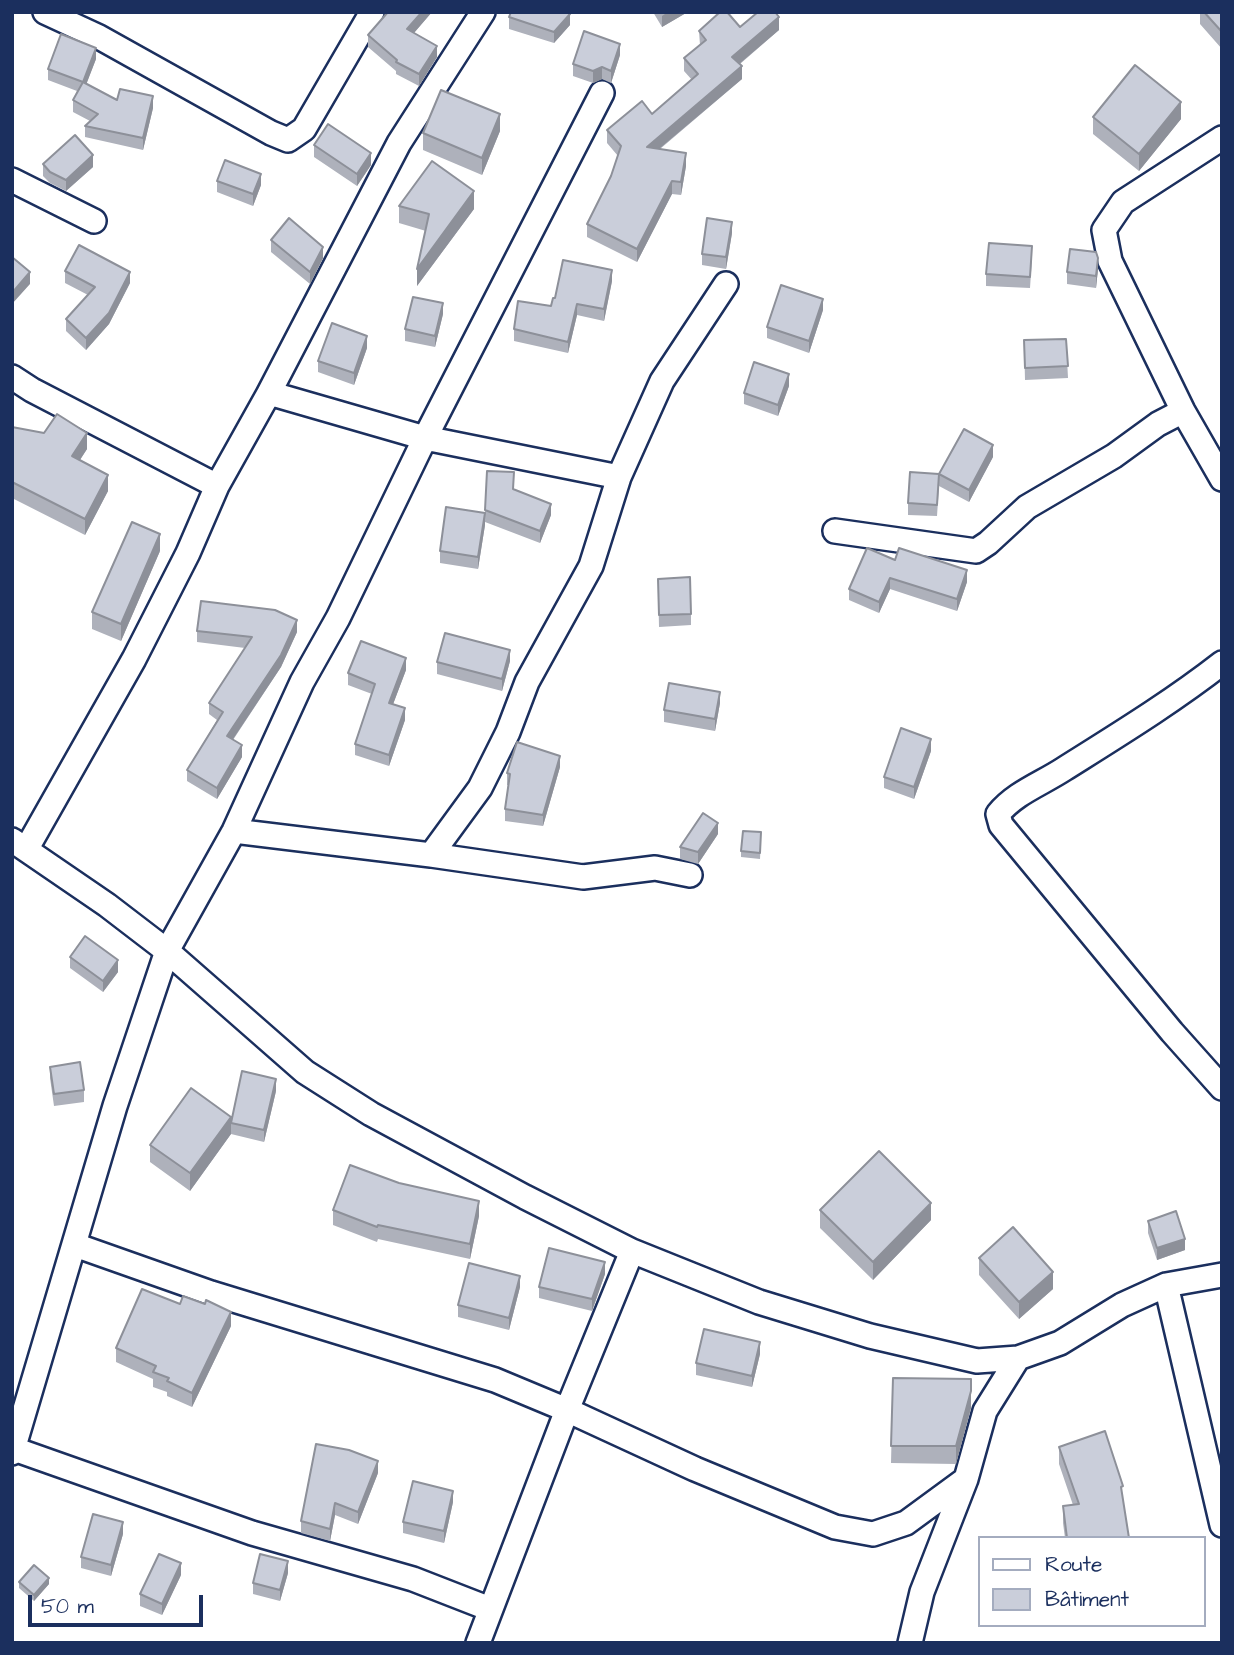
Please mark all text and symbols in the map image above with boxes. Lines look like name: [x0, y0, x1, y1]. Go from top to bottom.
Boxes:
legend: [978, 1536, 1206, 1627]
text: Route: [1045, 1550, 1102, 1579]
scale bar: [32, 1582, 206, 1626]
text: Bâtiment: [1045, 1585, 1129, 1614]
text: 50 m: [41, 1592, 94, 1621]

